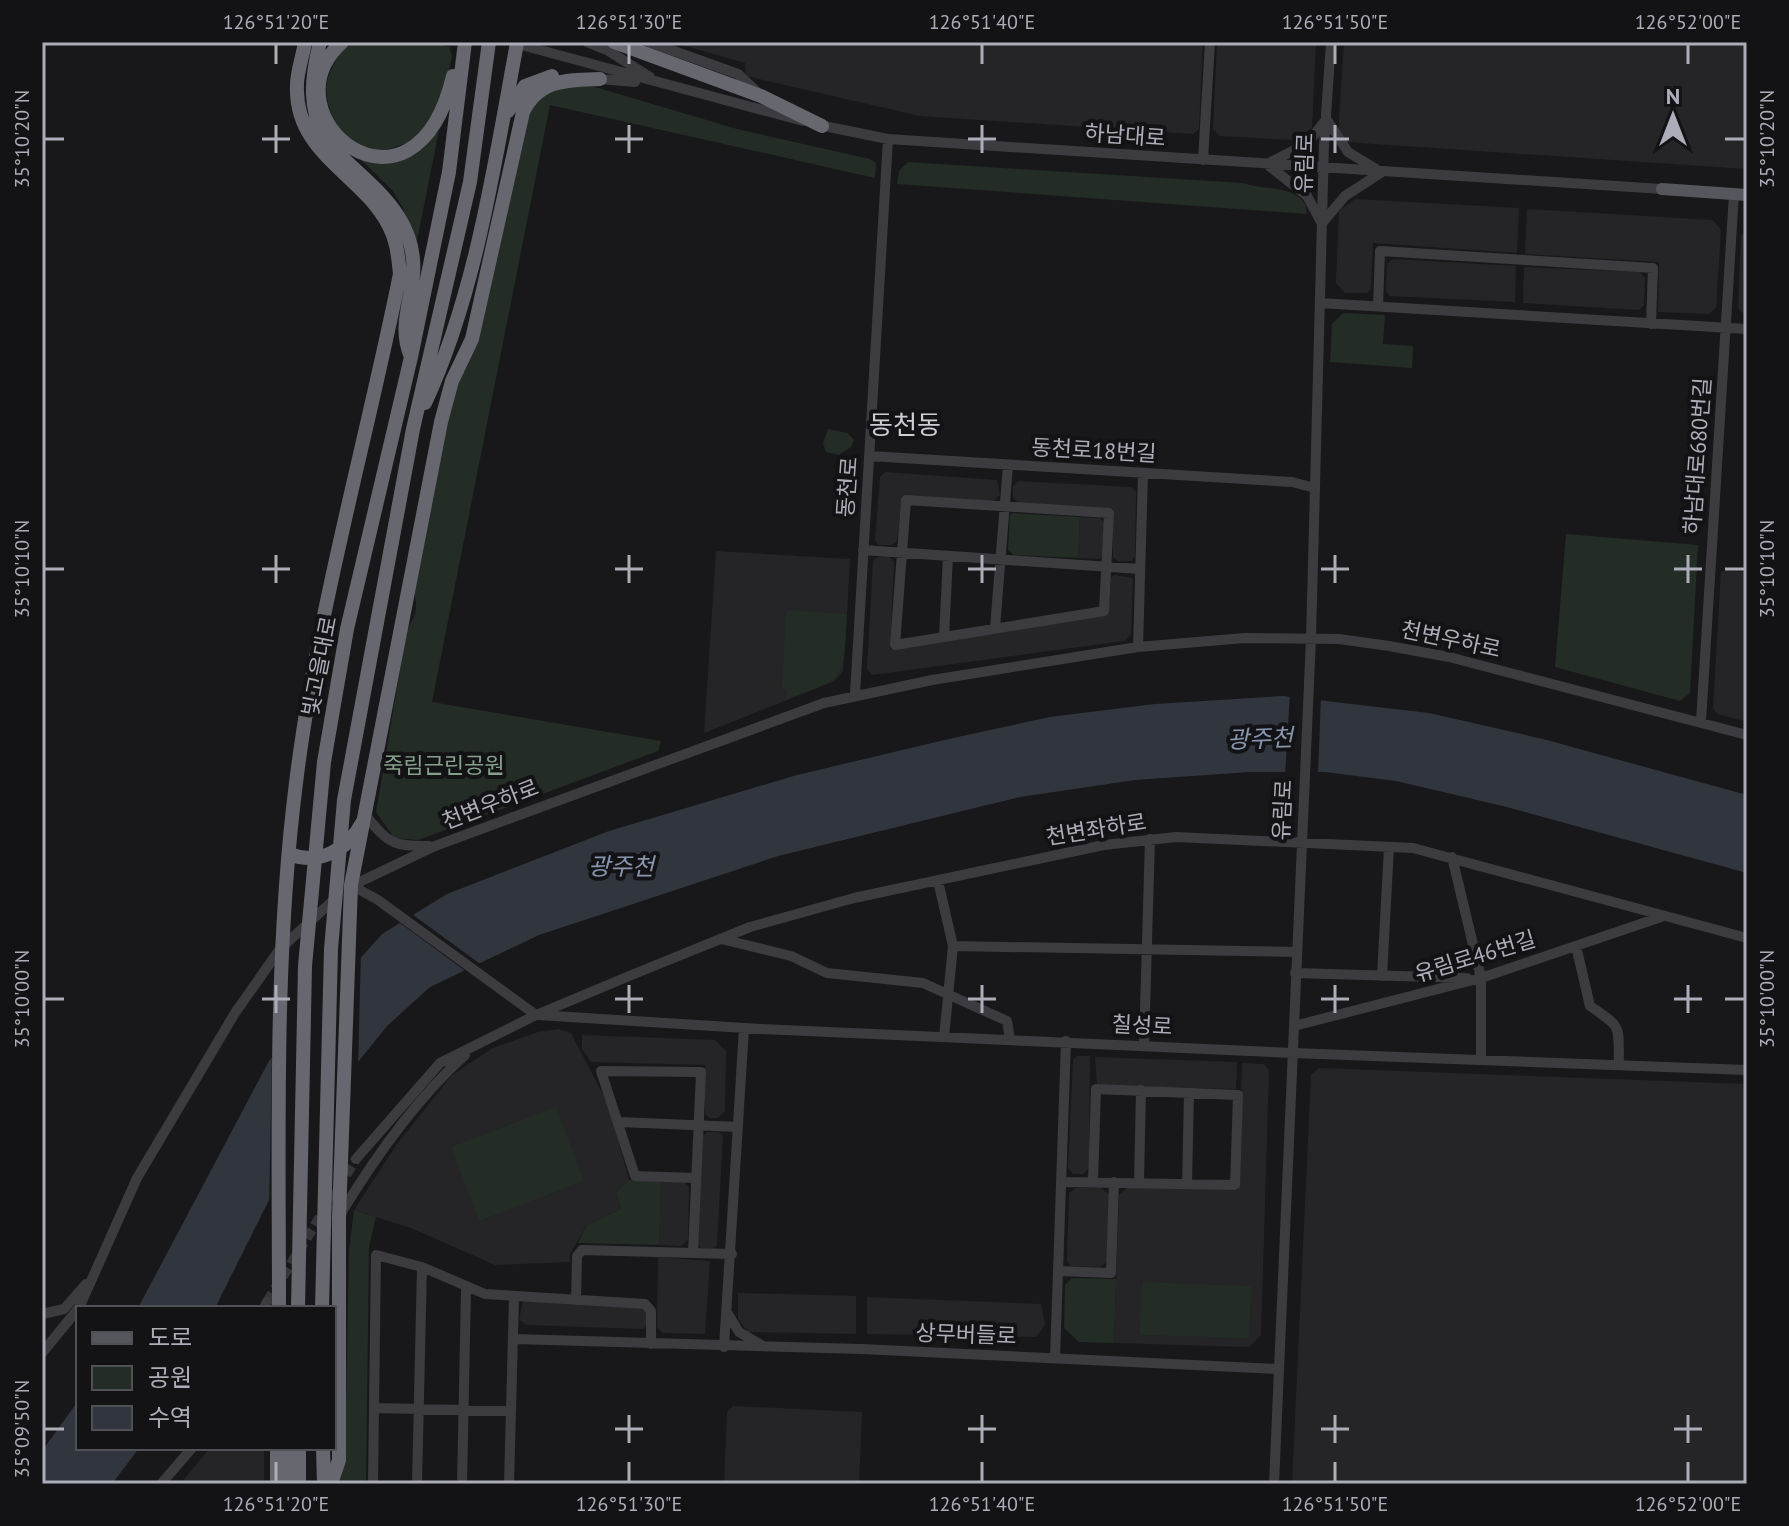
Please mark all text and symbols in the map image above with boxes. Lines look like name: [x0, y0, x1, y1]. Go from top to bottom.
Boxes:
text: 126°51'20"E: [223, 9, 329, 35]
text: 126°51'30"E: [576, 9, 682, 35]
text: 126°51'40"E: [929, 9, 1035, 35]
text: 126°51'50"E: [1282, 9, 1388, 35]
text: 126°52'00"E: [1635, 9, 1741, 35]
north arrow: [1633, 76, 1713, 156]
text: N: [1666, 82, 1680, 110]
text: 35°10'20"N: [9, 90, 35, 188]
text: 35°10'20"N: [1754, 90, 1780, 188]
street label: 하남대로: [1084, 118, 1166, 152]
street label: 유림로: [1289, 132, 1319, 194]
street label: 하남대로680번길: [1678, 377, 1716, 535]
district label: 동천동: [869, 408, 941, 441]
street label: 동천로18번길: [1031, 433, 1157, 467]
street label: 동천로: [831, 456, 863, 518]
text: 35°10'10"N: [9, 520, 35, 618]
text: 35°10'10"N: [1754, 520, 1780, 618]
street label: 빛고을대로: [296, 614, 342, 718]
street label: 천변우하로: [1399, 615, 1503, 663]
water label: 광주천: [1226, 722, 1297, 755]
park label: 죽림근린공원: [383, 751, 505, 779]
street label: 천변우하로: [438, 773, 542, 835]
street label: 유림로: [1266, 779, 1298, 841]
street label: 천변좌하로: [1044, 807, 1148, 851]
water label: 광주천: [588, 851, 657, 882]
street label: 유림로46번길: [1411, 924, 1539, 988]
text: 35°10'00"N: [9, 950, 35, 1048]
text: 35°10'00"N: [1754, 950, 1780, 1048]
street label: 칠성로: [1111, 1009, 1173, 1041]
legend: [76, 1306, 336, 1450]
street label: 상무버들로: [915, 1318, 1017, 1350]
text: 도로: [148, 1322, 192, 1353]
text: 공원: [148, 1362, 192, 1393]
text: 35°09'50"N: [9, 1380, 35, 1478]
text: 수역: [148, 1402, 192, 1433]
text: 126°51'20"E: [223, 1491, 329, 1517]
text: 126°51'30"E: [576, 1491, 682, 1517]
text: 126°51'40"E: [929, 1491, 1035, 1517]
text: 126°51'50"E: [1282, 1491, 1388, 1517]
text: 126°52'00"E: [1635, 1491, 1741, 1517]

